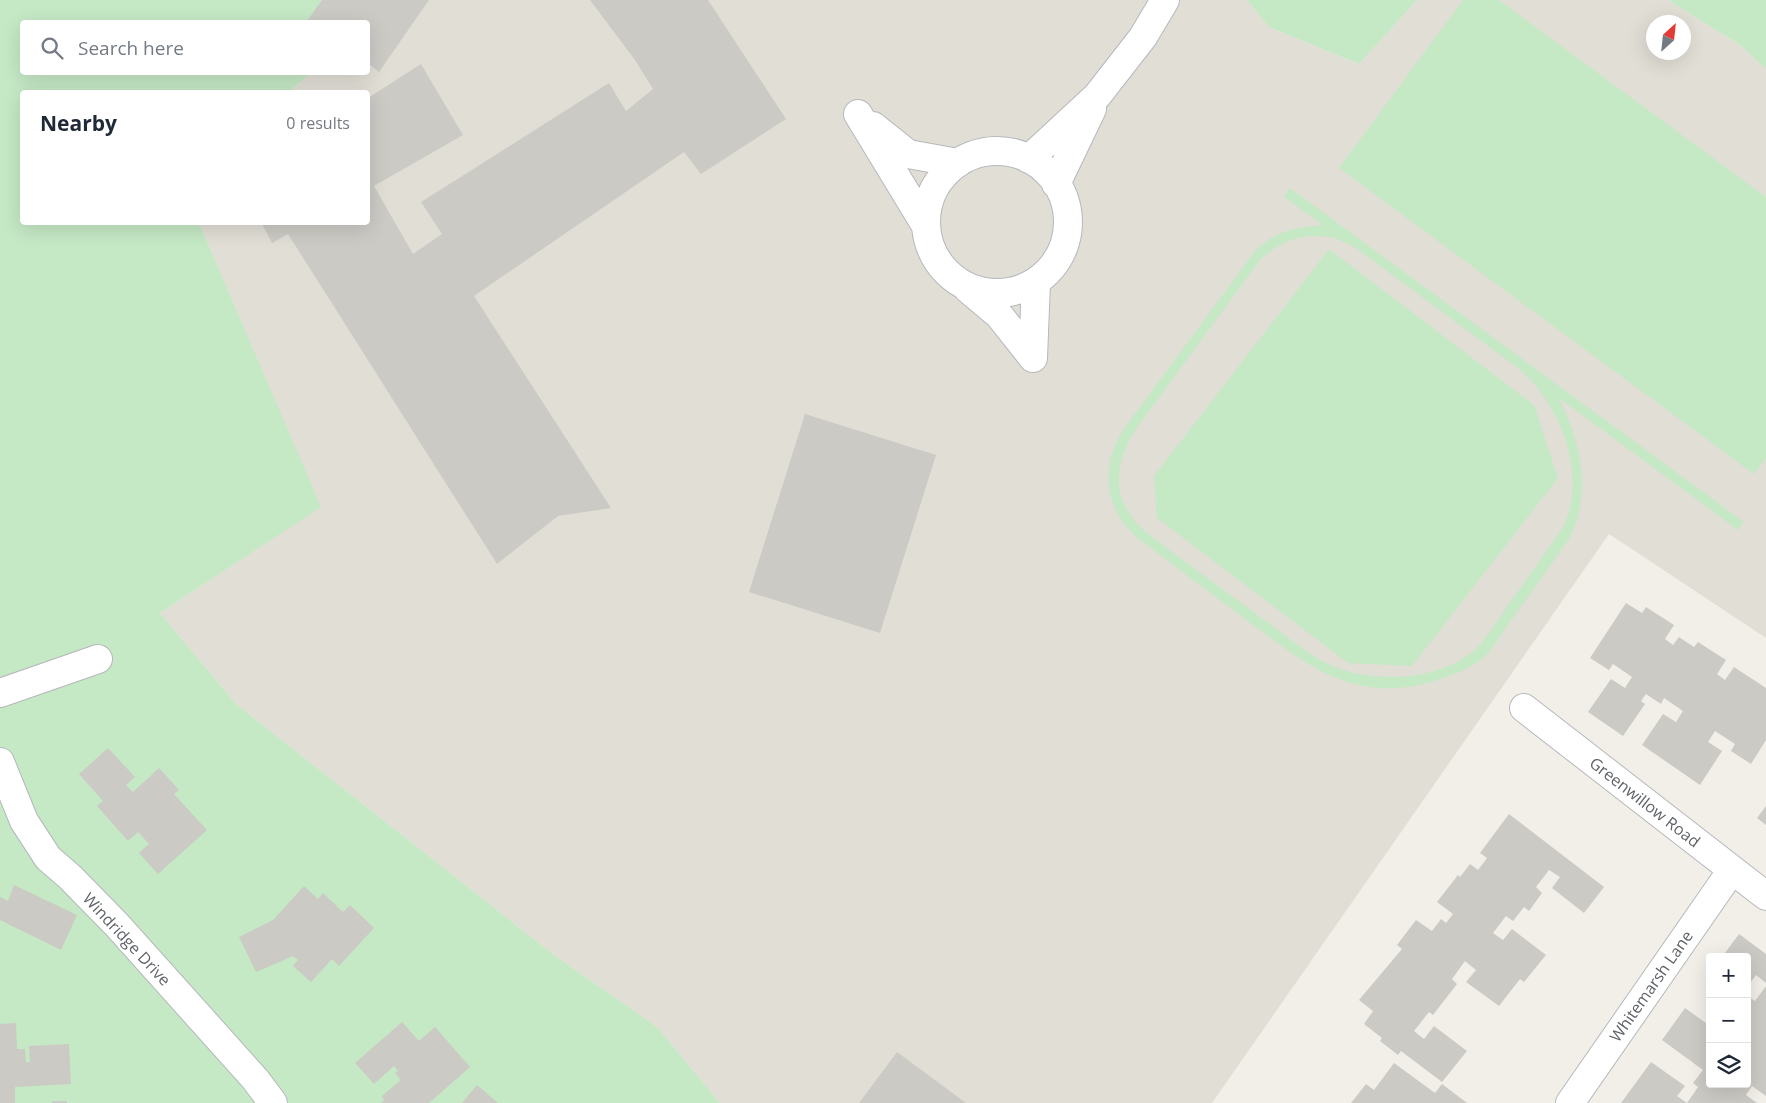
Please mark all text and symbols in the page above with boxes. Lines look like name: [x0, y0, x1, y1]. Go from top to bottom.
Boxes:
north arrow: [1646, 15, 1691, 60]
search box: [20, 20, 370, 75]
icon: search: [38, 34, 66, 62]
text: Search here: [78, 35, 184, 61]
text: Nearby: [40, 109, 117, 137]
text: 0 results: [286, 112, 350, 134]
street label: Greenwillow Road: [1585, 752, 1705, 852]
street label: Windridge Drive: [78, 888, 176, 990]
street label: Whitemarsh Lane: [1604, 926, 1698, 1046]
map controls: [1706, 953, 1751, 1088]
button: +: [1706, 953, 1751, 998]
button: −: [1706, 998, 1751, 1043]
button: layers: [1706, 1043, 1751, 1088]

